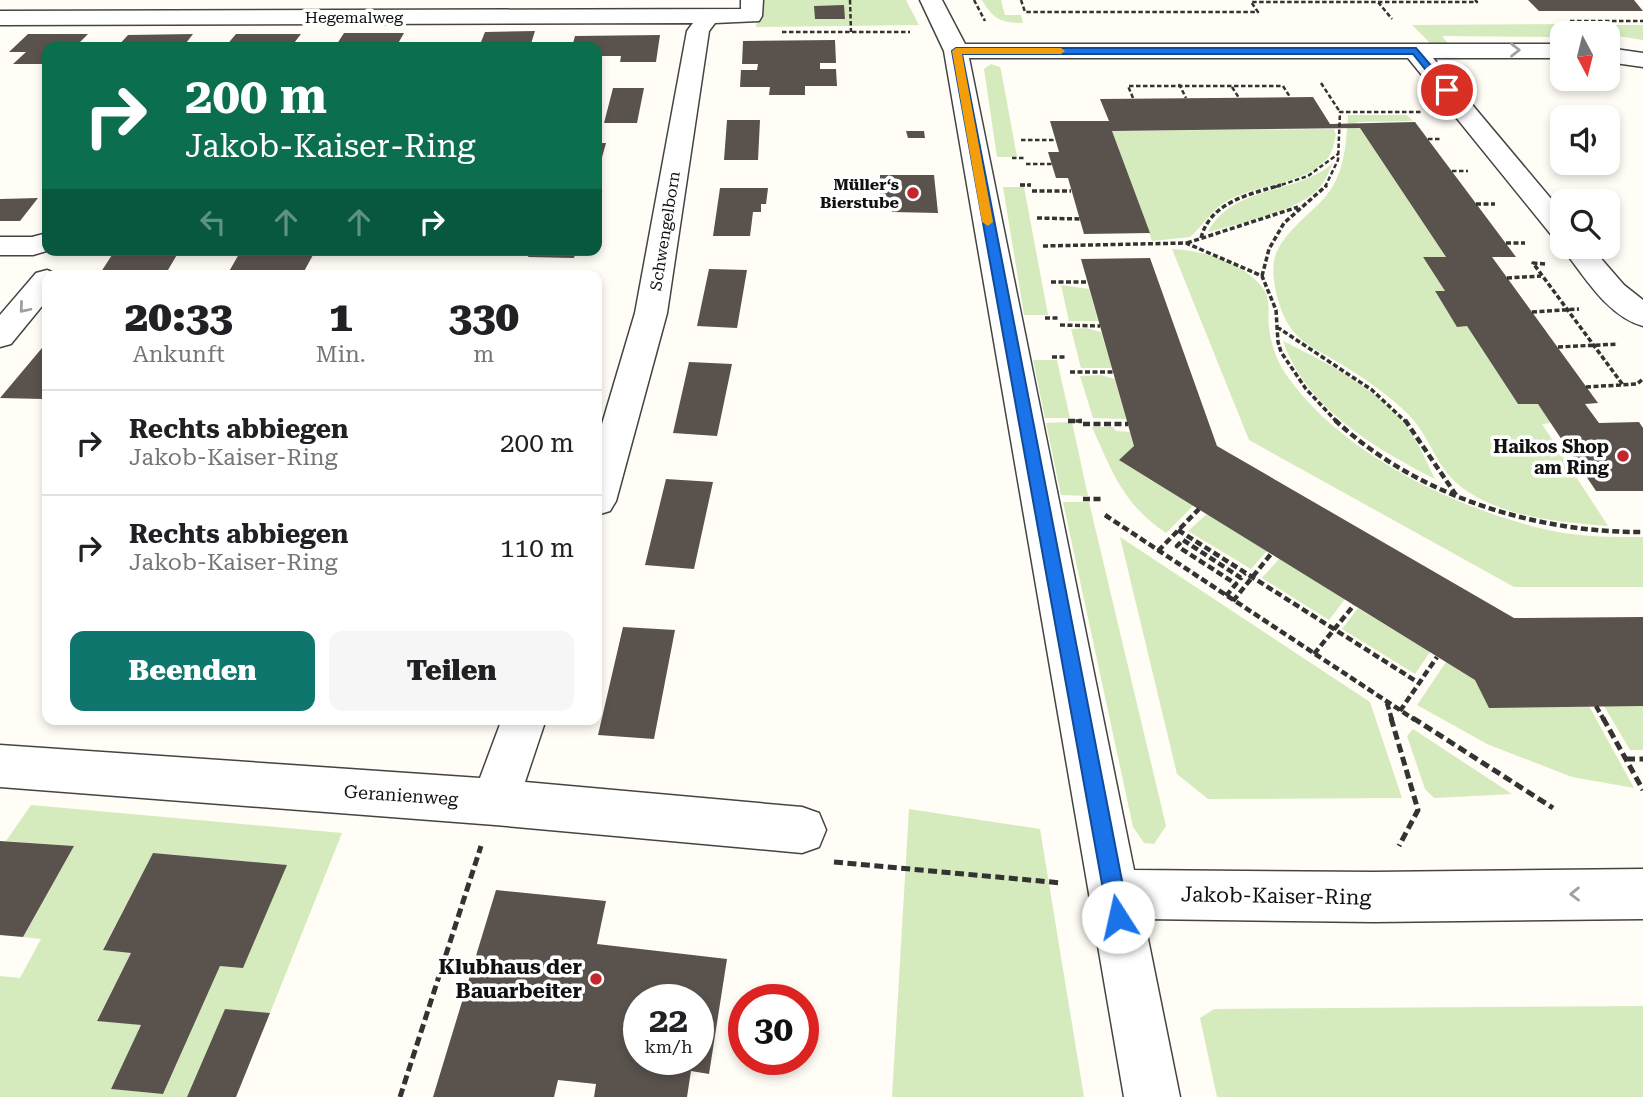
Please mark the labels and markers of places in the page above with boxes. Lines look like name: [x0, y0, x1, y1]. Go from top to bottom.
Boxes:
pin: [1417, 60, 1477, 120]
place label: Müller‘s Bierstube: [820, 175, 899, 212]
marker: Müller‘s Bierstube: [905, 185, 921, 201]
place label: Haikos Shop am Ring: [1493, 436, 1610, 478]
marker: Haikos Shop am Ring: [1615, 448, 1631, 464]
place label: Klubhaus der Bauarbeiter: [438, 955, 582, 1003]
marker: Klubhaus der Bauarbeiter: [588, 971, 604, 987]

